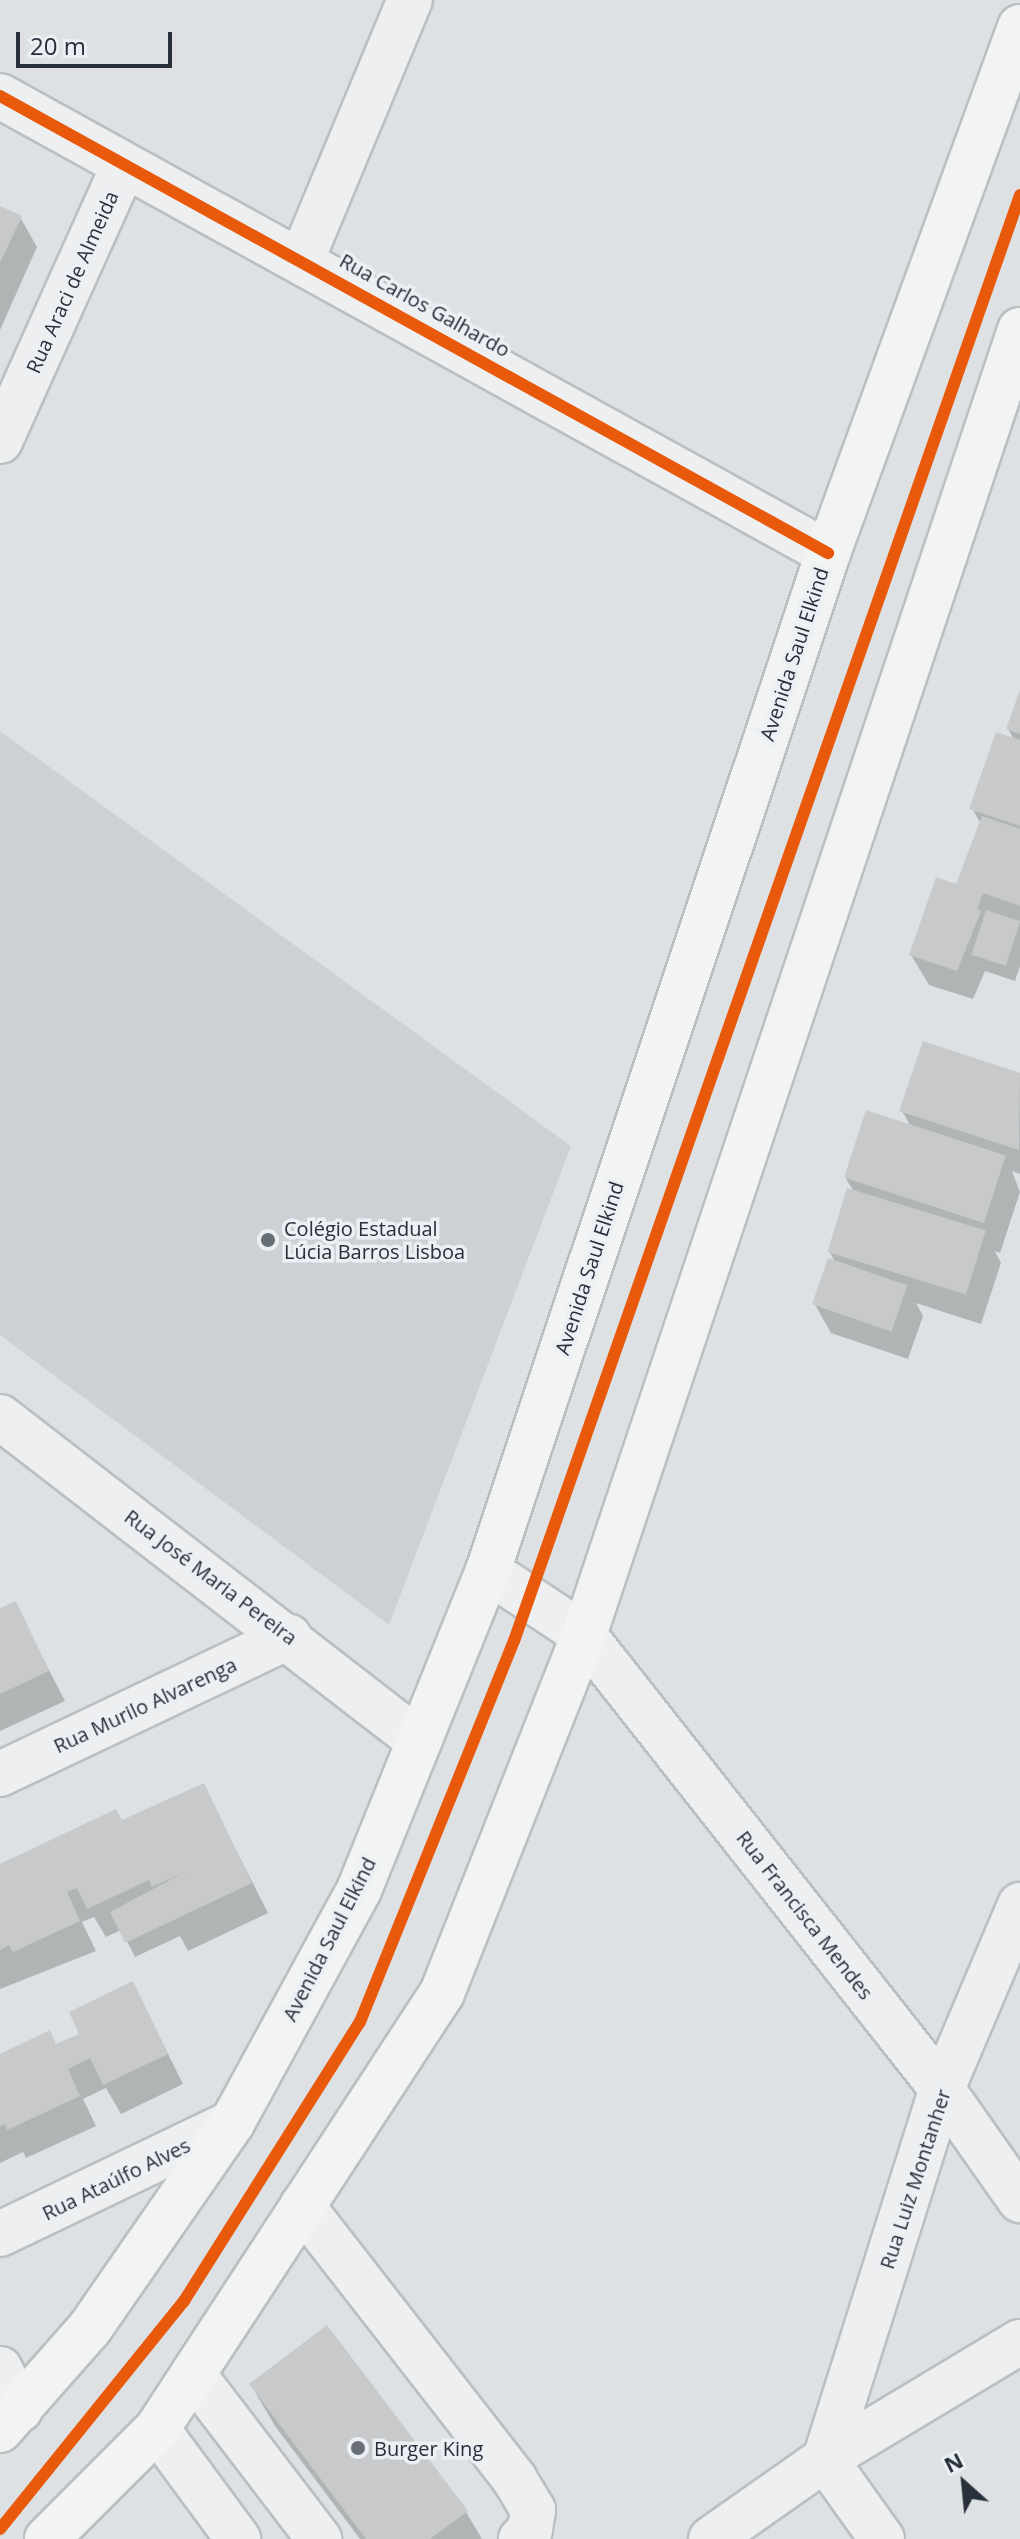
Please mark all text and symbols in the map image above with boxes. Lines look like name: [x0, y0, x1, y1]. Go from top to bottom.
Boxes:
scale bar: [20, 16, 176, 66]
text: 20 m: [30, 29, 86, 62]
street label: Rua Araci de Almeida: [21, 187, 123, 377]
street label: Rua Carlos Galhardo: [336, 248, 514, 362]
street label: Avenida Saul Elkind: [755, 564, 833, 744]
street label: Avenida Saul Elkind: [550, 1178, 628, 1358]
place label: Colégio Estadual Lúcia Barros Lisboa: [284, 1216, 465, 1263]
marker: Colégio Estadual Lúcia Barros Lisboa: [259, 1231, 277, 1249]
street label: Rua José Maria Pereira: [120, 1504, 302, 1650]
street label: Rua Murilo Alvarenga: [50, 1652, 240, 1758]
street label: Rua Francisca Mendes: [732, 1826, 878, 2004]
street label: Avenida Saul Elkind: [277, 1853, 381, 2025]
street label: Rua Luiz Montanher: [875, 2086, 955, 2272]
street label: Rua Ataúlfo Alves: [38, 2133, 194, 2225]
place label: Burger King: [374, 2436, 483, 2460]
marker: Burger King: [349, 2439, 367, 2457]
north arrow: [924, 2443, 1004, 2523]
text: N: [938, 2444, 968, 2479]

